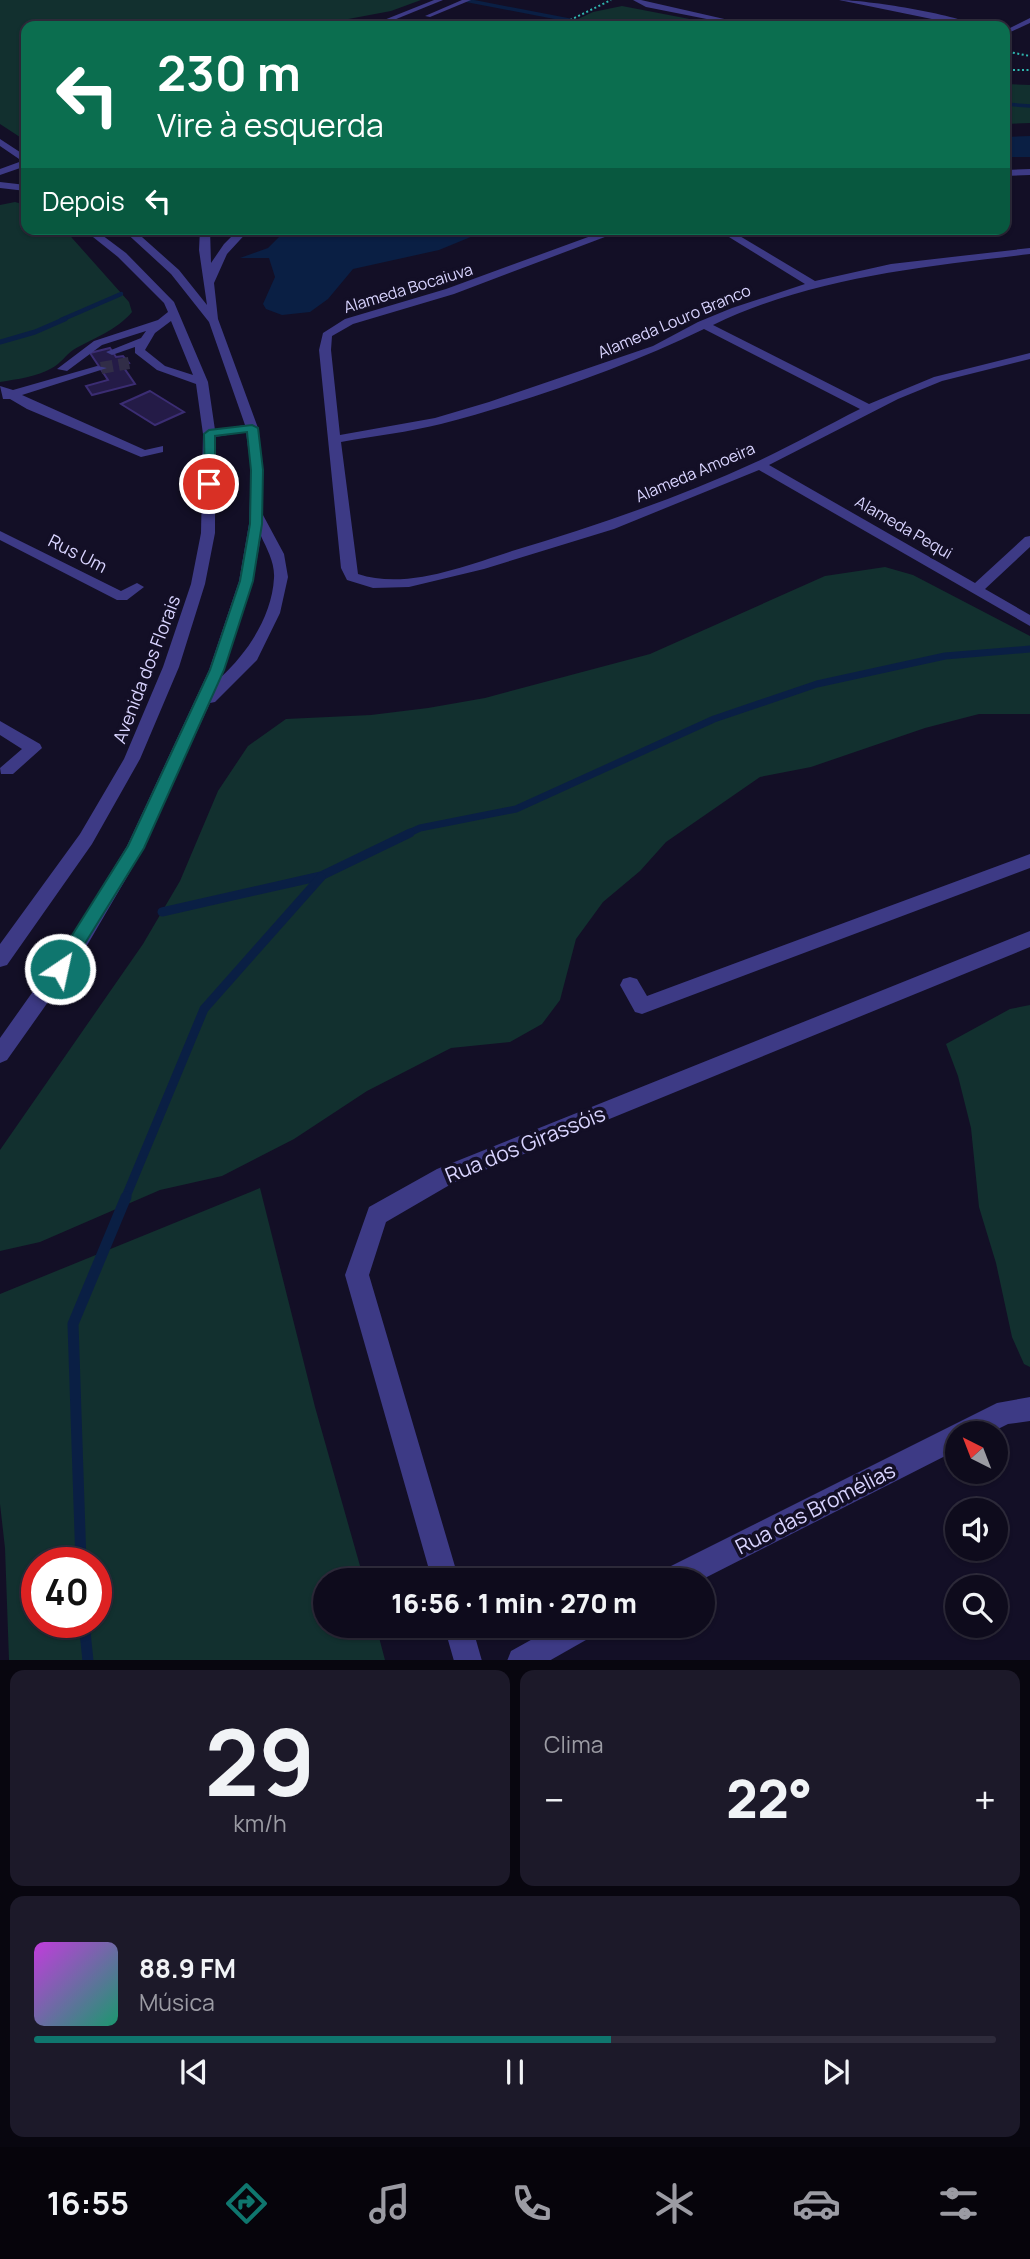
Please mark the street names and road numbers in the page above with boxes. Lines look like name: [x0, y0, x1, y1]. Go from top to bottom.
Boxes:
street label: Alameda Bocaiuva: [341, 258, 475, 318]
street label: Alameda Louro Branco: [594, 279, 754, 363]
street label: Alameda Amoeira: [632, 437, 758, 507]
street label: Alameda Pequi: [851, 490, 957, 564]
street label: Rus Um: [44, 528, 112, 578]
street label: Avenida dos Florais: [107, 591, 185, 747]
street label: Rua dos Girassóis: [441, 1099, 609, 1189]
street label: Rua das Bromélias: [730, 1456, 900, 1560]

